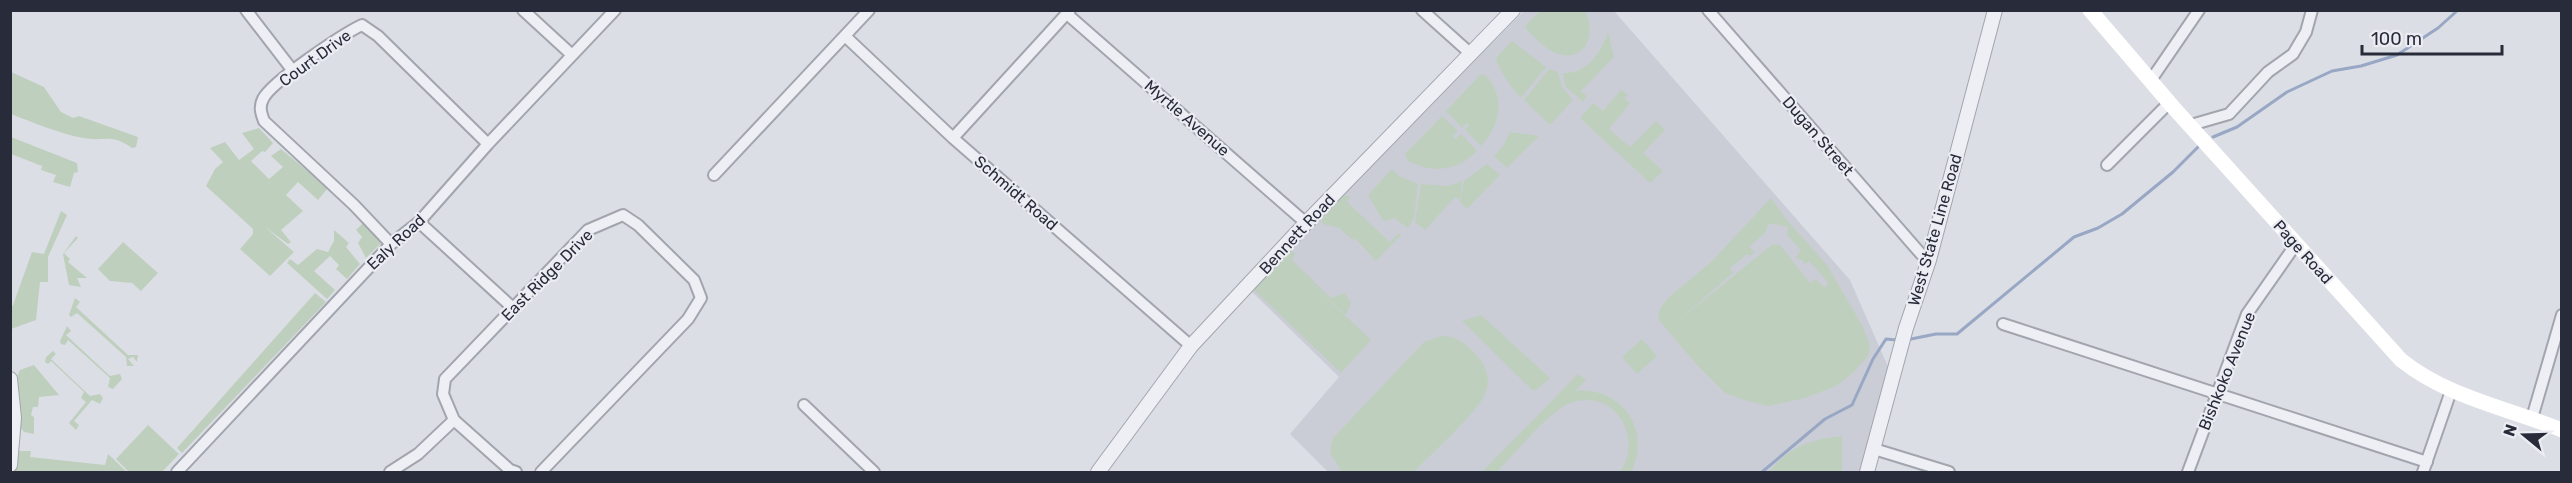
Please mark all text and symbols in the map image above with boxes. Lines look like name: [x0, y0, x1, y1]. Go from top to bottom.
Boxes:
scale bar: [2362, 18, 2502, 56]
street label: Court Drive: [275, 26, 355, 90]
text: 100 m: [2371, 28, 2422, 50]
street label: Myrtle Avenue: [1141, 76, 1233, 160]
street label: Dugan Street: [1778, 92, 1858, 180]
street label: Schmidt Road: [970, 152, 1062, 234]
street label: West State Line Road: [1904, 152, 1966, 308]
street label: Bennett Road: [1255, 190, 1339, 278]
street label: Ealy Road: [363, 210, 429, 274]
street label: Page Road: [2269, 216, 2337, 288]
street label: East Ridge Drive: [497, 225, 597, 325]
street label: Bishkoko Avenue: [2195, 309, 2259, 433]
north arrow: [2494, 405, 2554, 465]
text: N: [2499, 422, 2521, 439]

